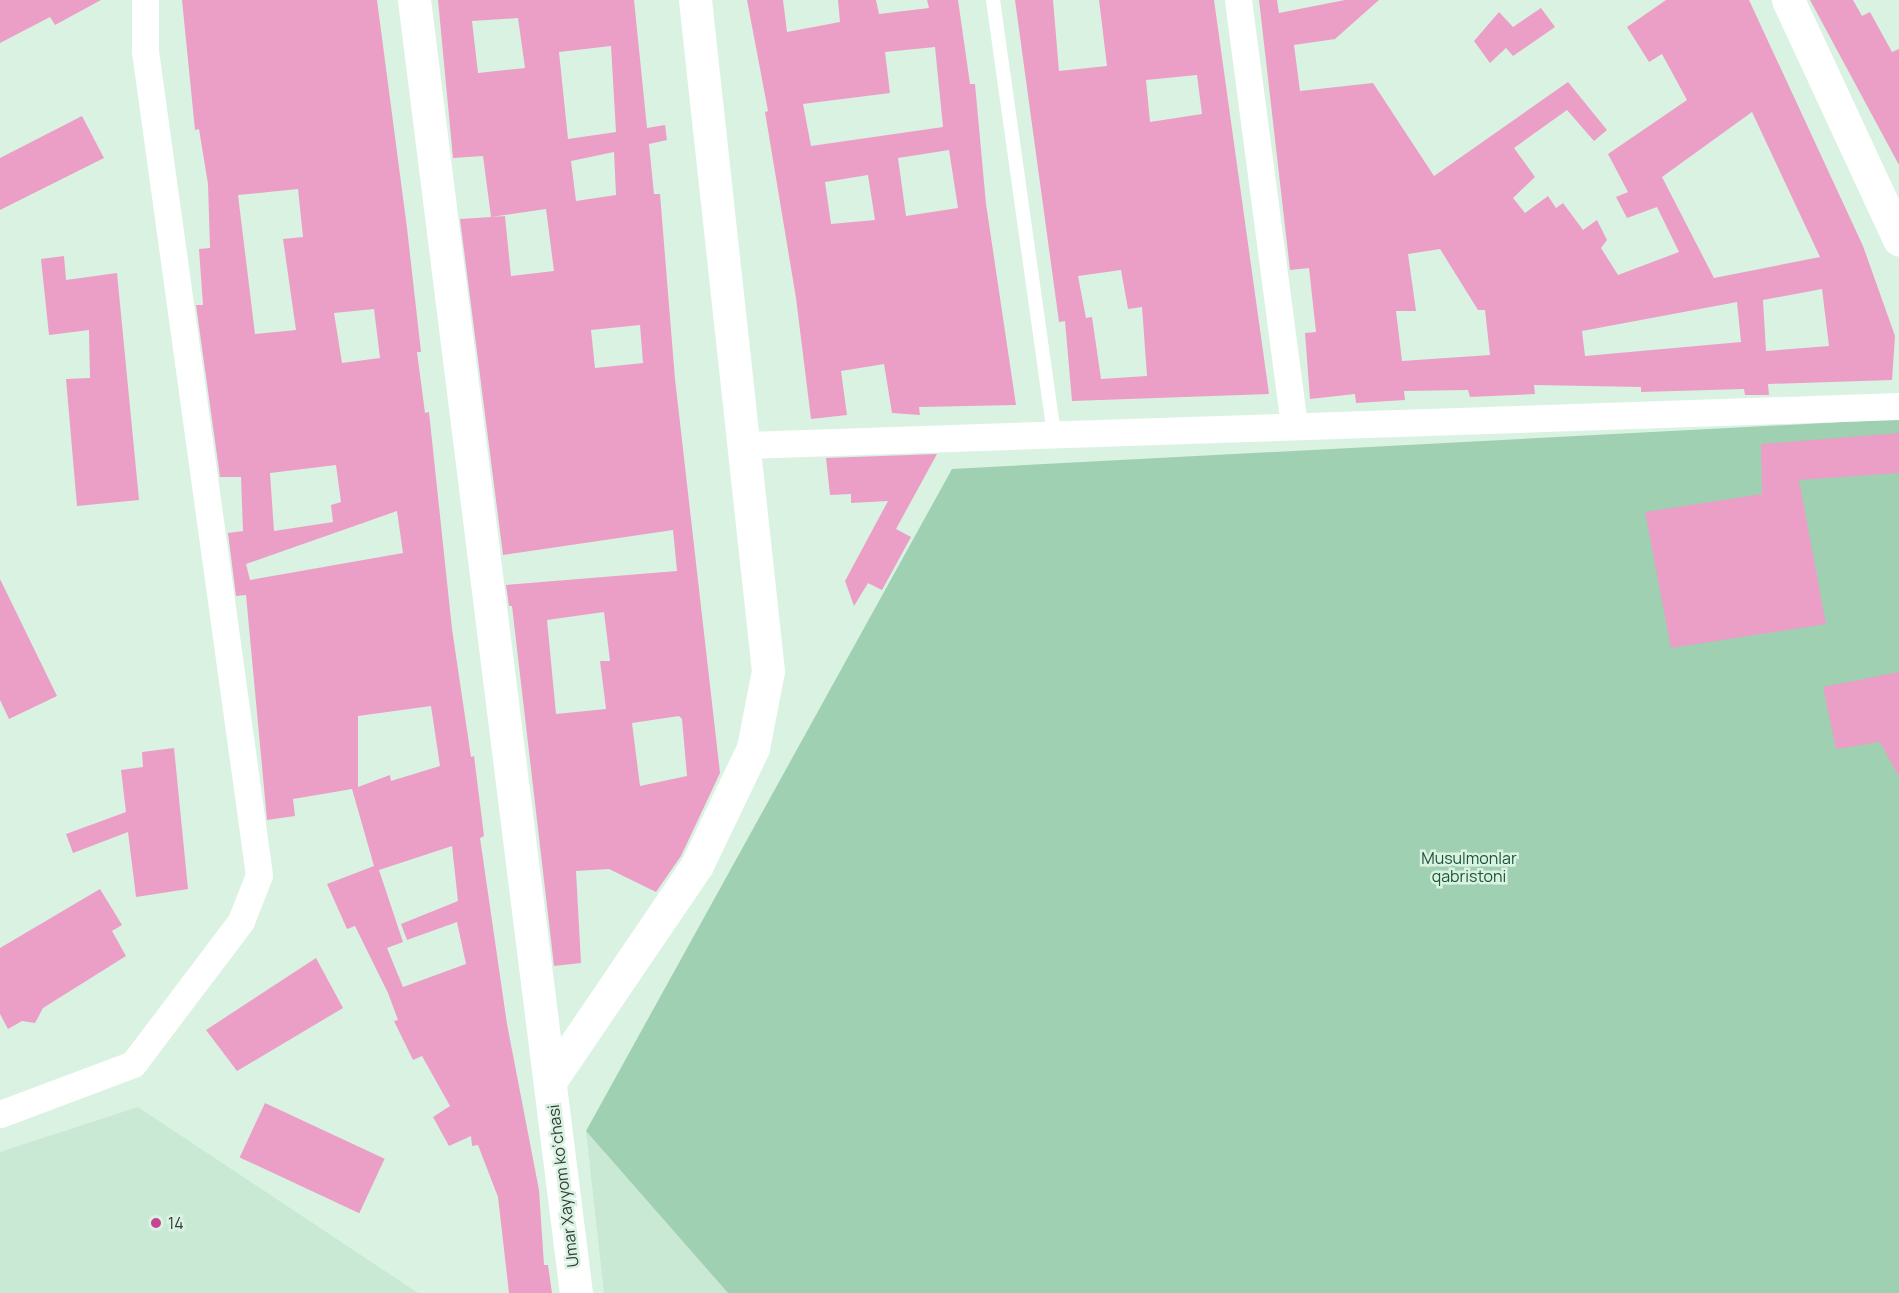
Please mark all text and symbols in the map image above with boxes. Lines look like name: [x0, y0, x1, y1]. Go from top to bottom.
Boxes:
park label: Musulmonlar qabristoni: [1421, 848, 1517, 886]
street label: Umar Xayyom ko‘chasi: [543, 1104, 583, 1268]
place label: 14: [168, 1213, 184, 1233]
marker: 14: [149, 1216, 163, 1230]

